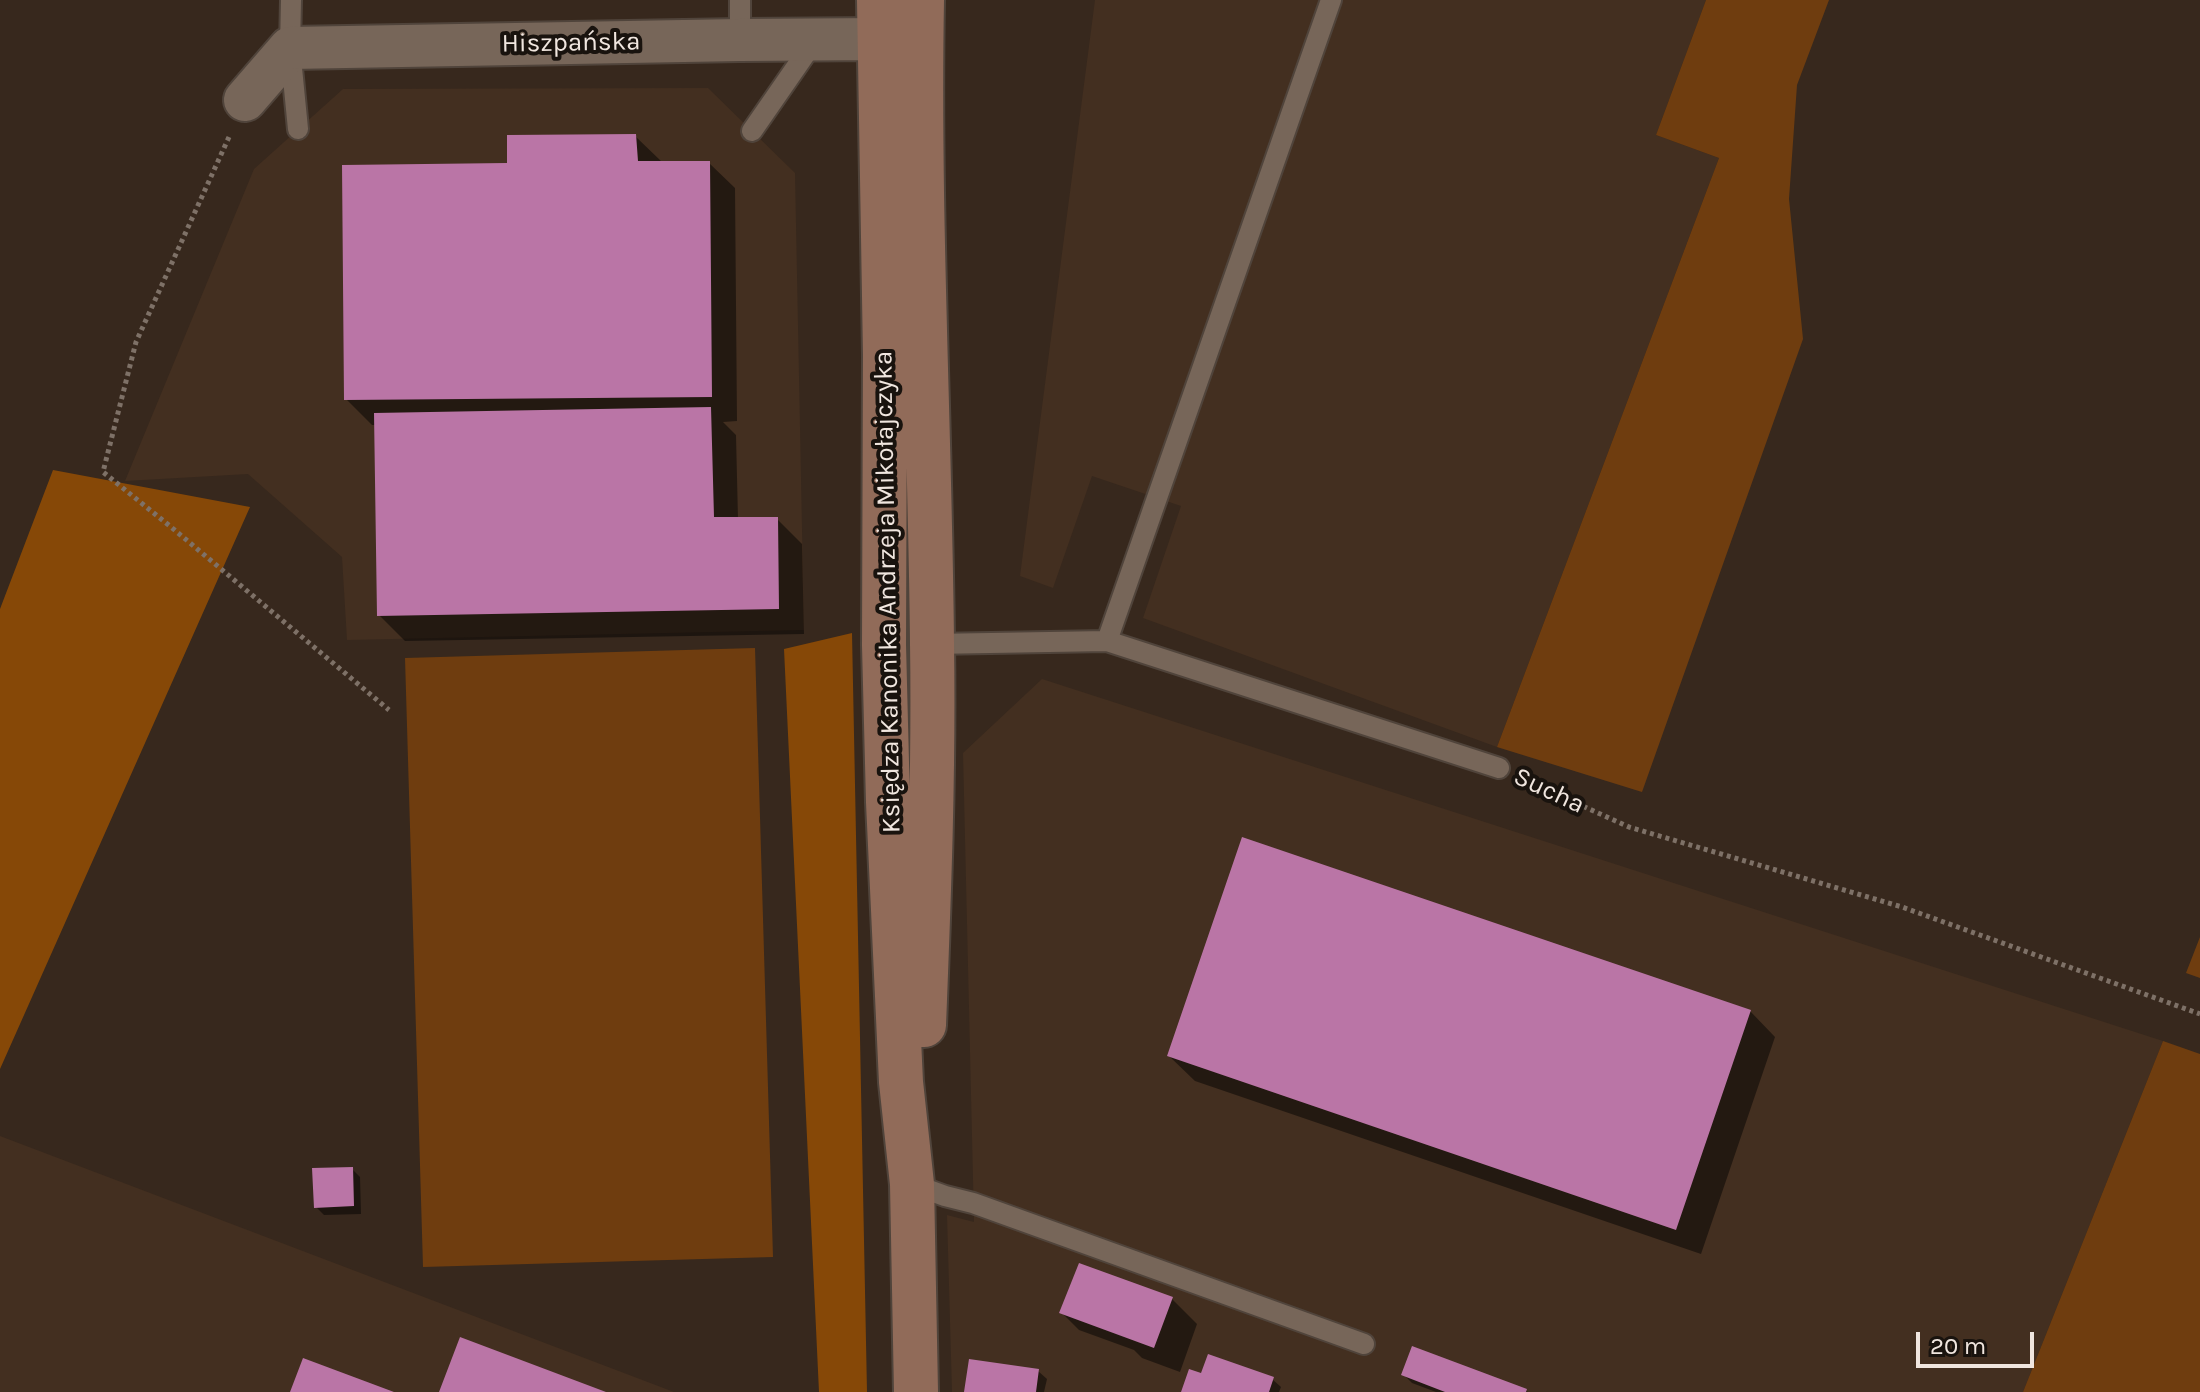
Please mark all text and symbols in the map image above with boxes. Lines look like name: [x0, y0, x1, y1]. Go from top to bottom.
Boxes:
street label: Hiszpańska: [501, 26, 641, 60]
street label: Księdza Kanonika Andrzeja Mikołajczyka: [868, 351, 908, 833]
street label: Sucha: [1508, 761, 1590, 821]
scale bar: [1920, 1316, 2038, 1366]
text: 20 m: [1930, 1332, 1986, 1360]

